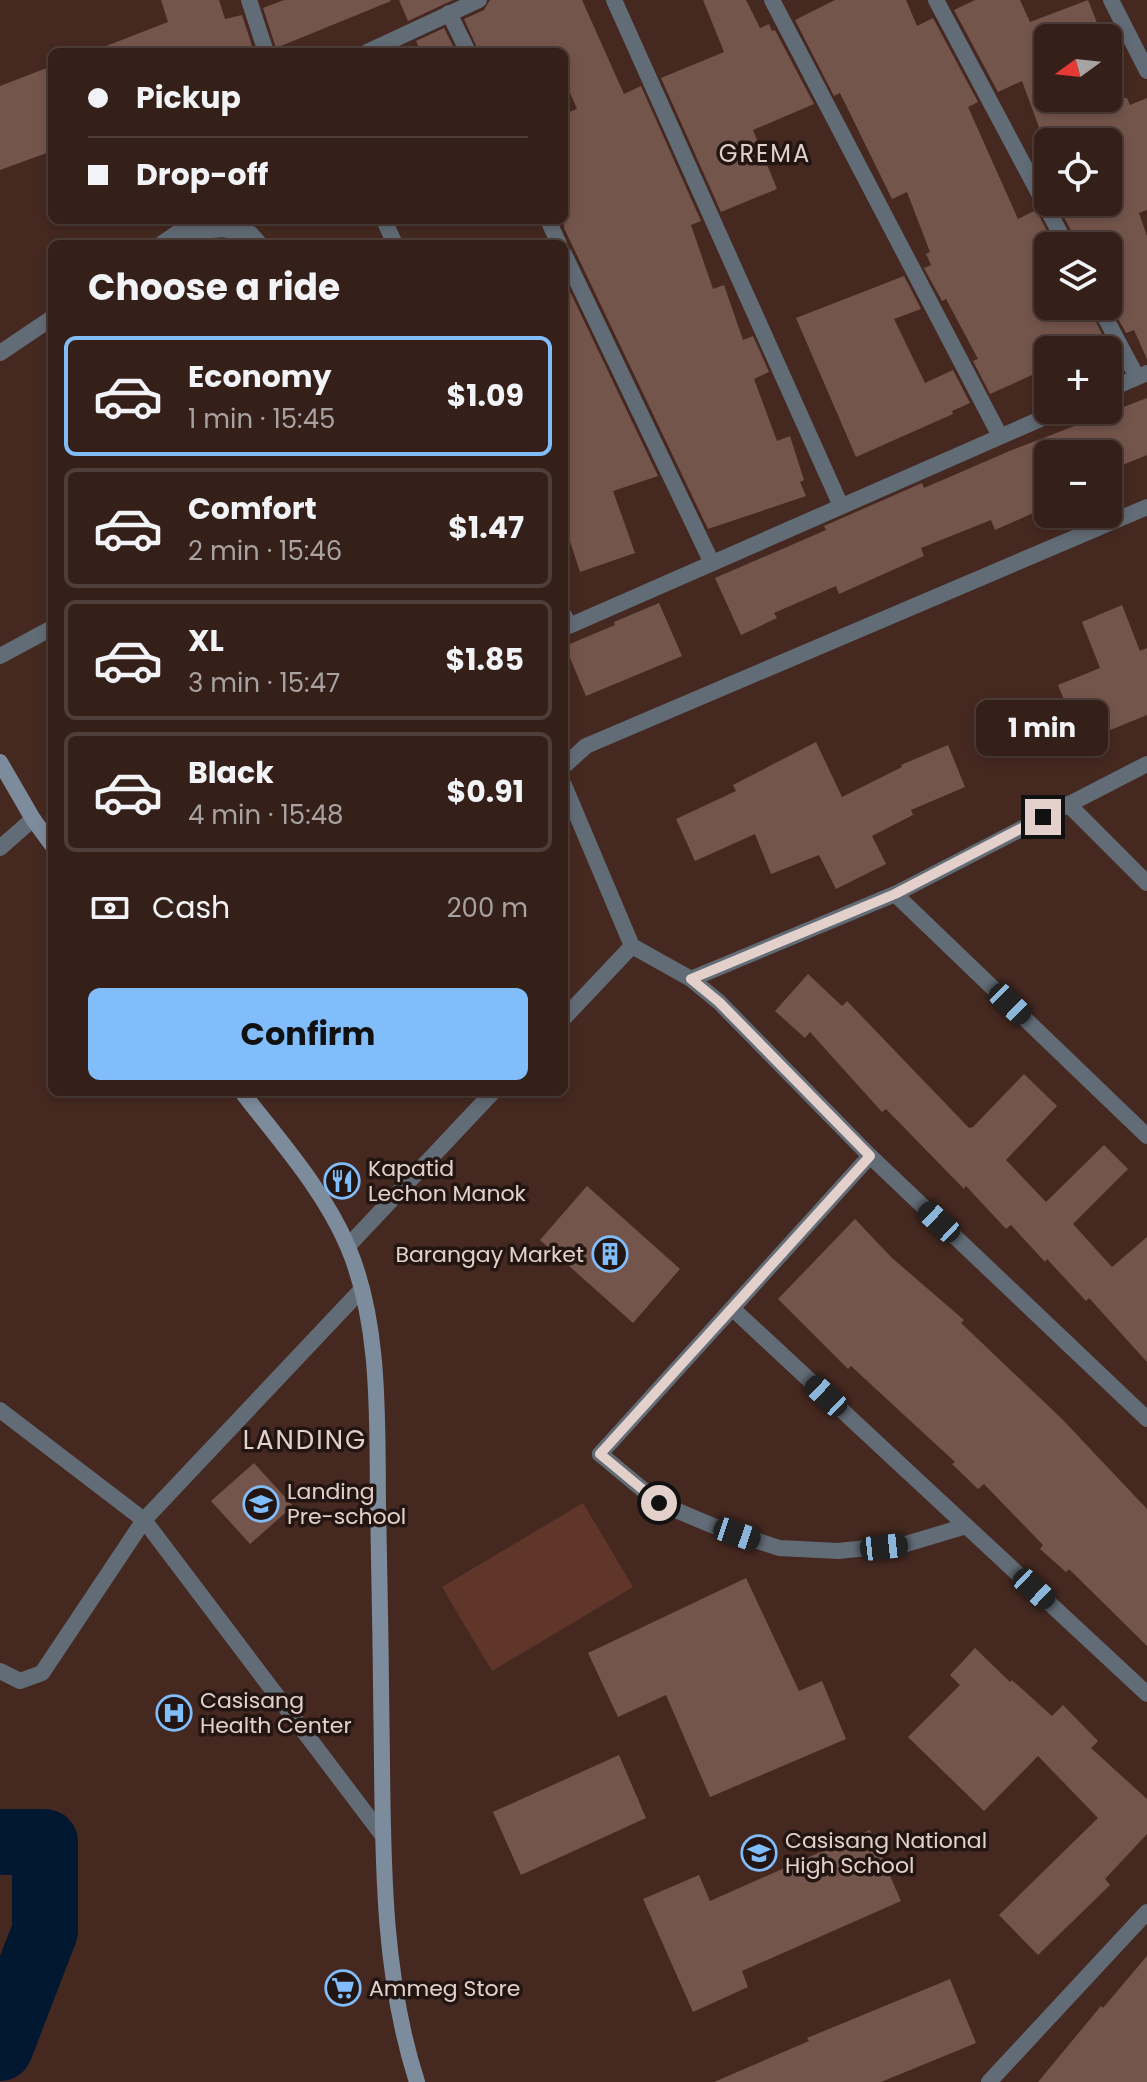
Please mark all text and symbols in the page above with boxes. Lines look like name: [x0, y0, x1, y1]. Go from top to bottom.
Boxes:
north arrow: [1034, 24, 1122, 112]
map controls: [1034, 24, 1122, 528]
text: Pickup: [136, 76, 241, 119]
button: locate: [1034, 128, 1122, 216]
district label: GREMA: [719, 137, 811, 170]
text: Drop-off: [136, 153, 268, 196]
button: layers: [1034, 232, 1122, 320]
text: Choose a ride: [88, 262, 340, 313]
button: +: [1034, 336, 1122, 424]
text: Economy: [188, 355, 332, 398]
icon: car: [92, 360, 164, 432]
text: $1.09: [447, 374, 524, 417]
text: 1 min · 15:45: [188, 401, 335, 437]
button: −: [1034, 440, 1122, 528]
text: Comfort: [188, 487, 317, 530]
icon: car: [92, 492, 164, 564]
text: $1.47: [448, 506, 524, 549]
text: 2 min · 15:46: [188, 533, 342, 569]
text: XL: [188, 619, 224, 662]
icon: car: [92, 624, 164, 696]
text: $1.85: [446, 638, 524, 681]
text: 3 min · 15:47: [188, 665, 340, 701]
callout: 1 min: [977, 701, 1109, 757]
text: 1 min: [1008, 710, 1076, 746]
text: Black: [188, 751, 274, 794]
icon: car: [92, 756, 164, 828]
text: $0.91: [447, 770, 524, 813]
text: 4 min · 15:48: [188, 797, 343, 833]
route end: [1025, 799, 1061, 835]
icon: cash: [88, 886, 132, 930]
text: Cash: [152, 886, 230, 929]
text: 200 m: [447, 890, 528, 926]
car: [984, 979, 1036, 1029]
button: Confirm: [88, 988, 528, 1080]
place label: Kapatid Lechon Manok: [368, 1153, 527, 1209]
restaurant icon: Kapatid Lechon Manok: [323, 1162, 361, 1200]
car: [913, 1197, 965, 1247]
building icon: Barangay Market: [591, 1235, 629, 1273]
place label: Barangay Market: [395, 1239, 584, 1270]
car: [800, 1371, 852, 1421]
district label: LANDING: [243, 1422, 367, 1458]
place label: Landing Pre-school: [287, 1476, 406, 1532]
school or university icon: Landing Pre-school: [242, 1485, 280, 1523]
route start: [641, 1485, 677, 1521]
car: [710, 1515, 764, 1553]
car: [859, 1533, 909, 1561]
car: [1008, 1564, 1060, 1614]
place label: Casisang Health Center: [200, 1685, 352, 1741]
hospital icon: Casisang Health Center: [155, 1694, 193, 1732]
place label: Casisang National High School: [785, 1825, 987, 1881]
school or university icon: Casisang National High School: [740, 1834, 778, 1872]
supermarket icon: Ammeg Store: [324, 1969, 362, 2007]
place label: Ammeg Store: [369, 1973, 520, 2004]

